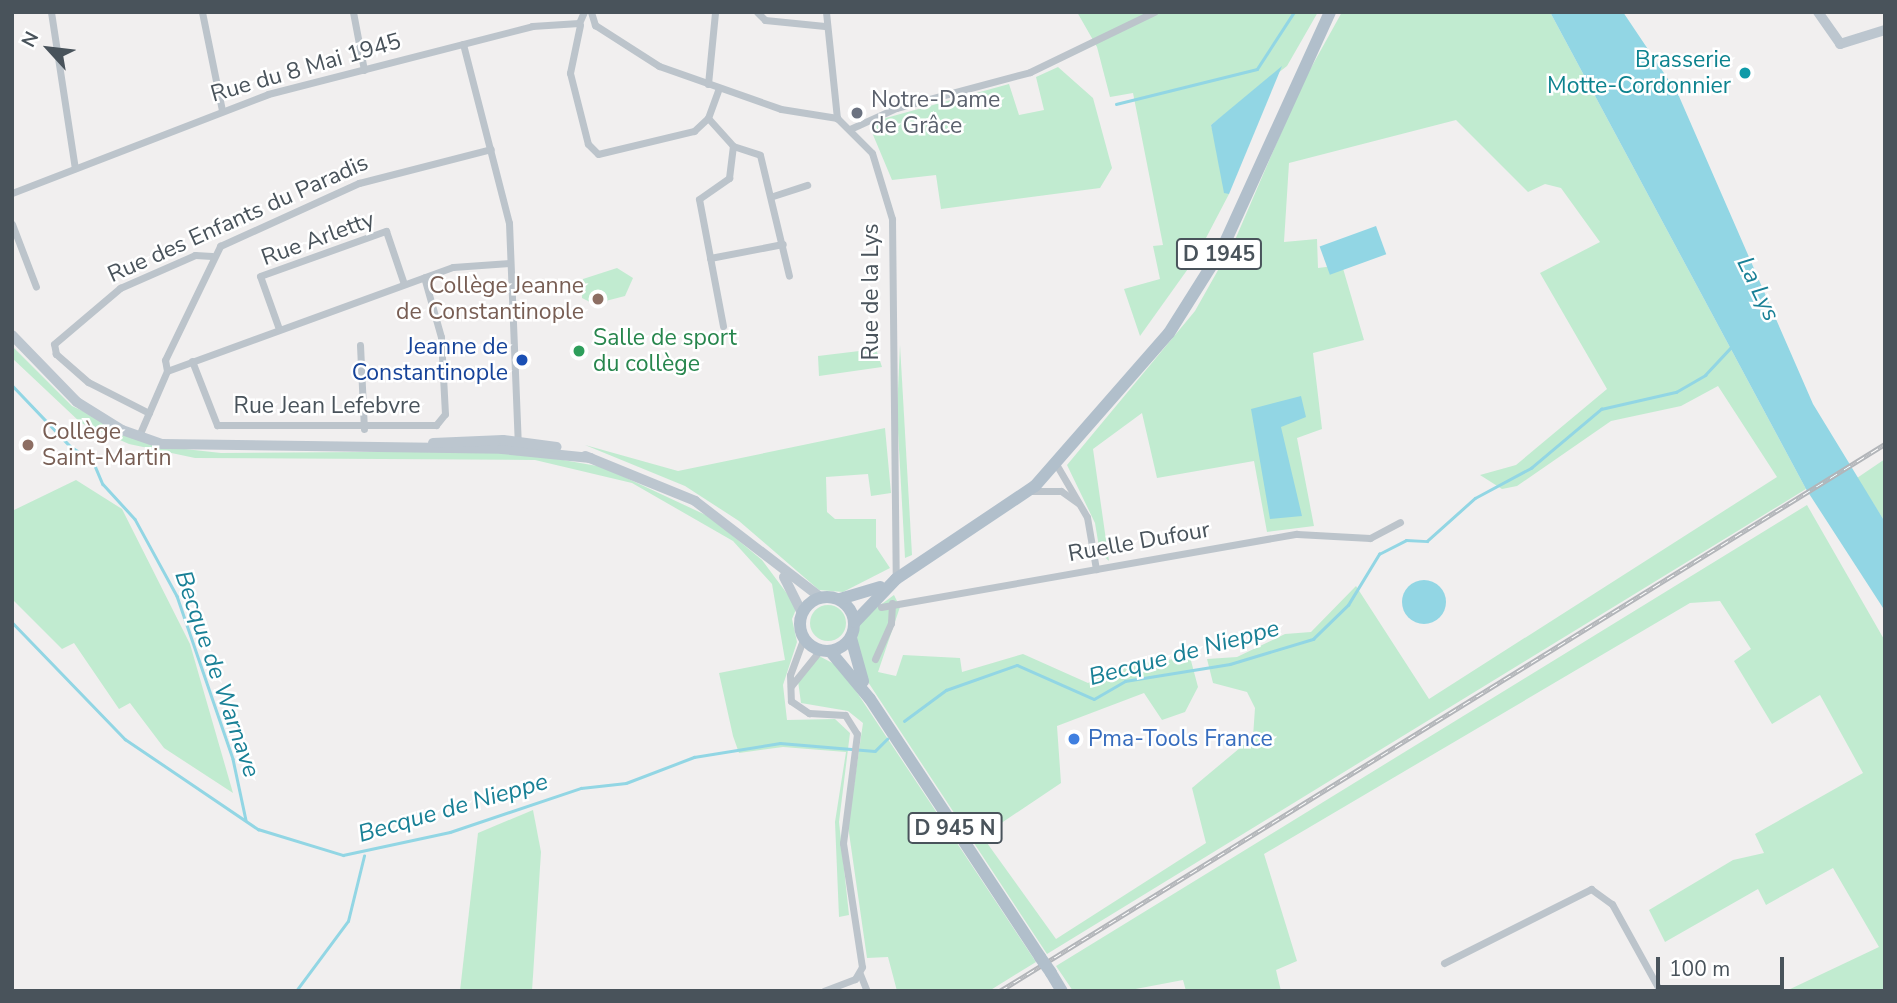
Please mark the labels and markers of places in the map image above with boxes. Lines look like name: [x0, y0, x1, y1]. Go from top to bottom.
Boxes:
place label: Brasserie Motte-Cordonnier: [1547, 46, 1731, 100]
marker: Brasserie Motte-Cordonnier: [1737, 65, 1753, 81]
place label: Notre-Dame de Grâce: [871, 86, 1000, 140]
marker: Notre-Dame de Grâce: [849, 105, 865, 121]
place label: Collège Jeanne de Constantinople: [396, 272, 584, 326]
marker: Collège Jeanne de Constantinople: [590, 291, 606, 307]
place label: Salle de sport du collège: [593, 324, 737, 378]
place label: Jeanne de Constantinople: [352, 333, 508, 387]
marker: Salle de sport du collège: [571, 343, 587, 359]
marker: Jeanne de Constantinople: [514, 352, 530, 368]
place label: Collège Saint-Martin: [42, 418, 171, 472]
marker: Collège Saint-Martin: [20, 437, 36, 453]
place label: Pma-Tools France: [1088, 725, 1273, 753]
marker: Pma-Tools France: [1066, 731, 1082, 747]

